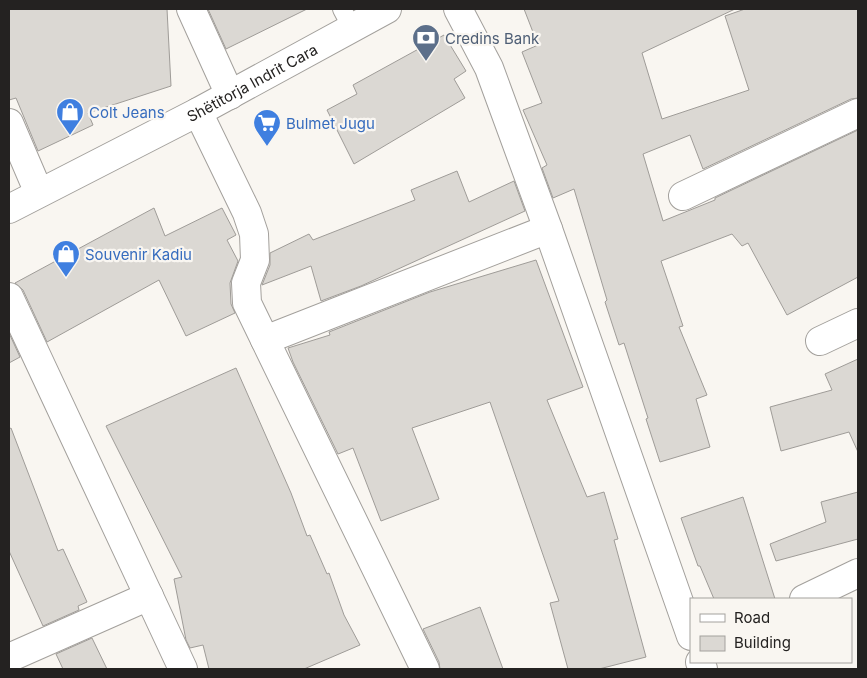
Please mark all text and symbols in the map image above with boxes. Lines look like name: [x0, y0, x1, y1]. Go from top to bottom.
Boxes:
bank icon: Credins Bank: [411, 23, 441, 62]
place label: Credins Bank: [445, 29, 540, 48]
street label: Shëtitorja Indrit Cara: [183, 39, 321, 126]
shop icon: Colt Jeans: [55, 97, 85, 136]
place label: Colt Jeans: [89, 103, 165, 122]
supermarket icon: Bulmet Jugu: [252, 108, 282, 147]
place label: Bulmet Jugu: [286, 114, 375, 133]
shop icon: Souvenir Kadiu: [51, 239, 81, 278]
place label: Souvenir Kadiu: [85, 245, 192, 264]
legend: [690, 598, 852, 663]
text: Road: [734, 608, 770, 627]
text: Building: [734, 633, 791, 652]

